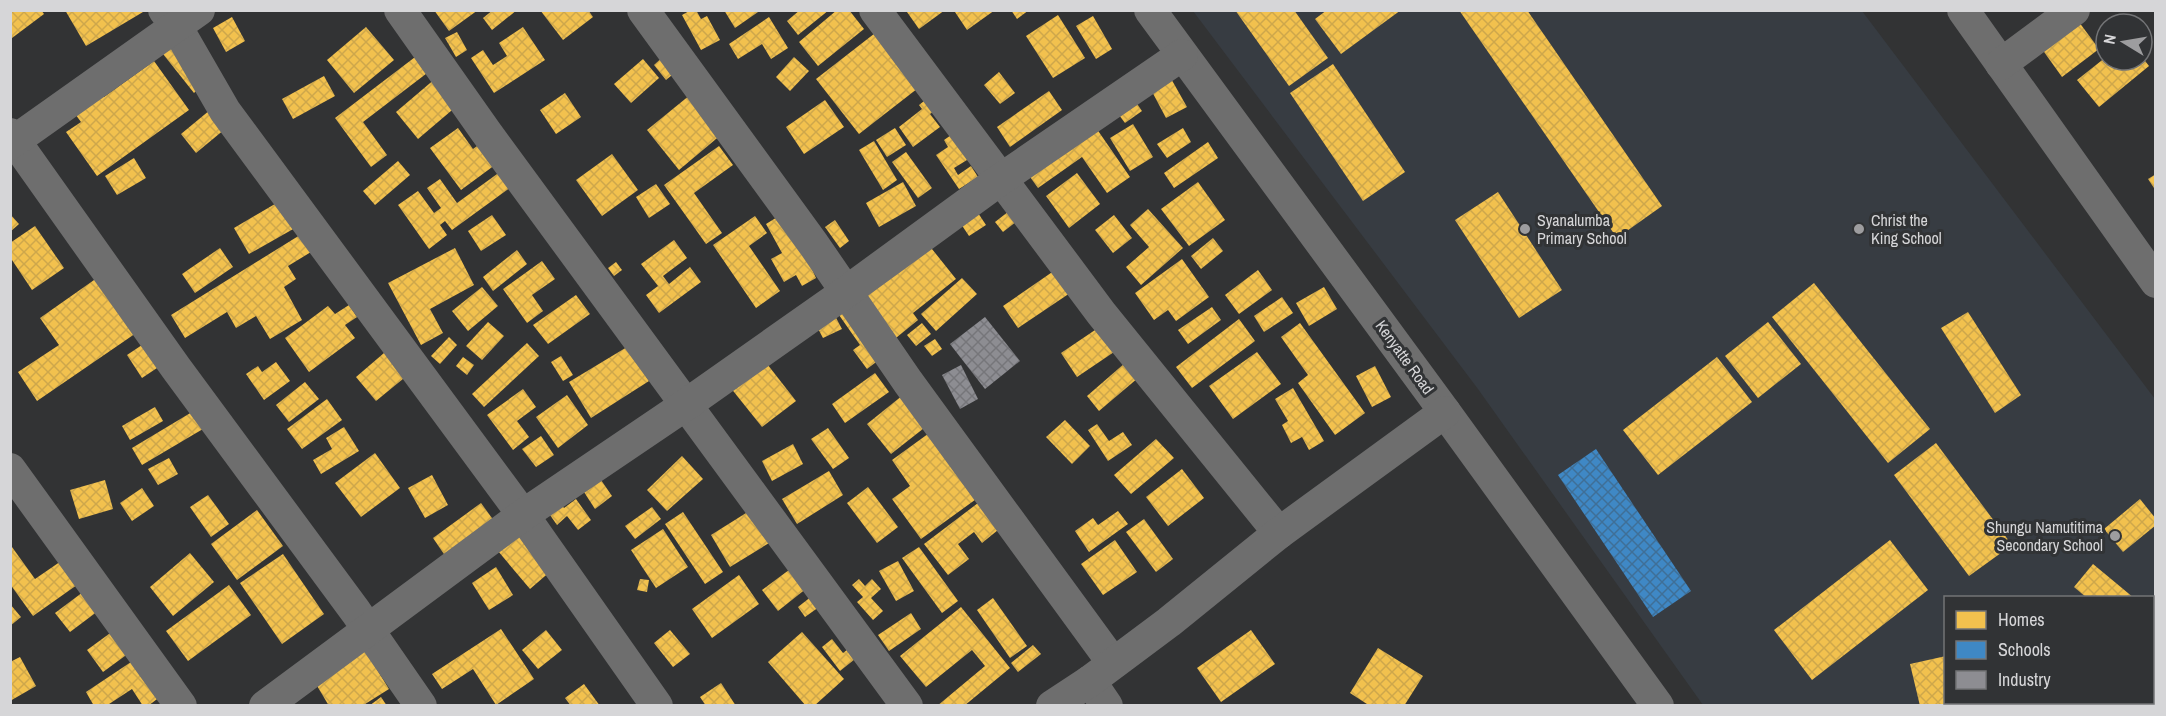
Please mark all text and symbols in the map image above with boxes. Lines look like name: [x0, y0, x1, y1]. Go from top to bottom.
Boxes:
north arrow: [2094, 12, 2154, 72]
text: N: [2098, 32, 2121, 46]
place label: Syanalumba Primary School: [1537, 209, 1627, 249]
place label: Christ the King School: [1871, 209, 1942, 249]
marker: Syanalumba Primary School: [1518, 222, 1532, 236]
marker: Christ the King School: [1852, 222, 1866, 236]
street label: Kenyatte Road: [1371, 315, 1439, 399]
place label: Shungu Namutitima Secondary School: [1986, 516, 2104, 556]
marker: Shungu Namutitima Secondary School: [2108, 529, 2122, 543]
legend: [1944, 596, 2154, 704]
text: Homes: [1998, 607, 2045, 632]
text: Schools: [1998, 637, 2051, 662]
text: Industry: [1998, 667, 2051, 692]

